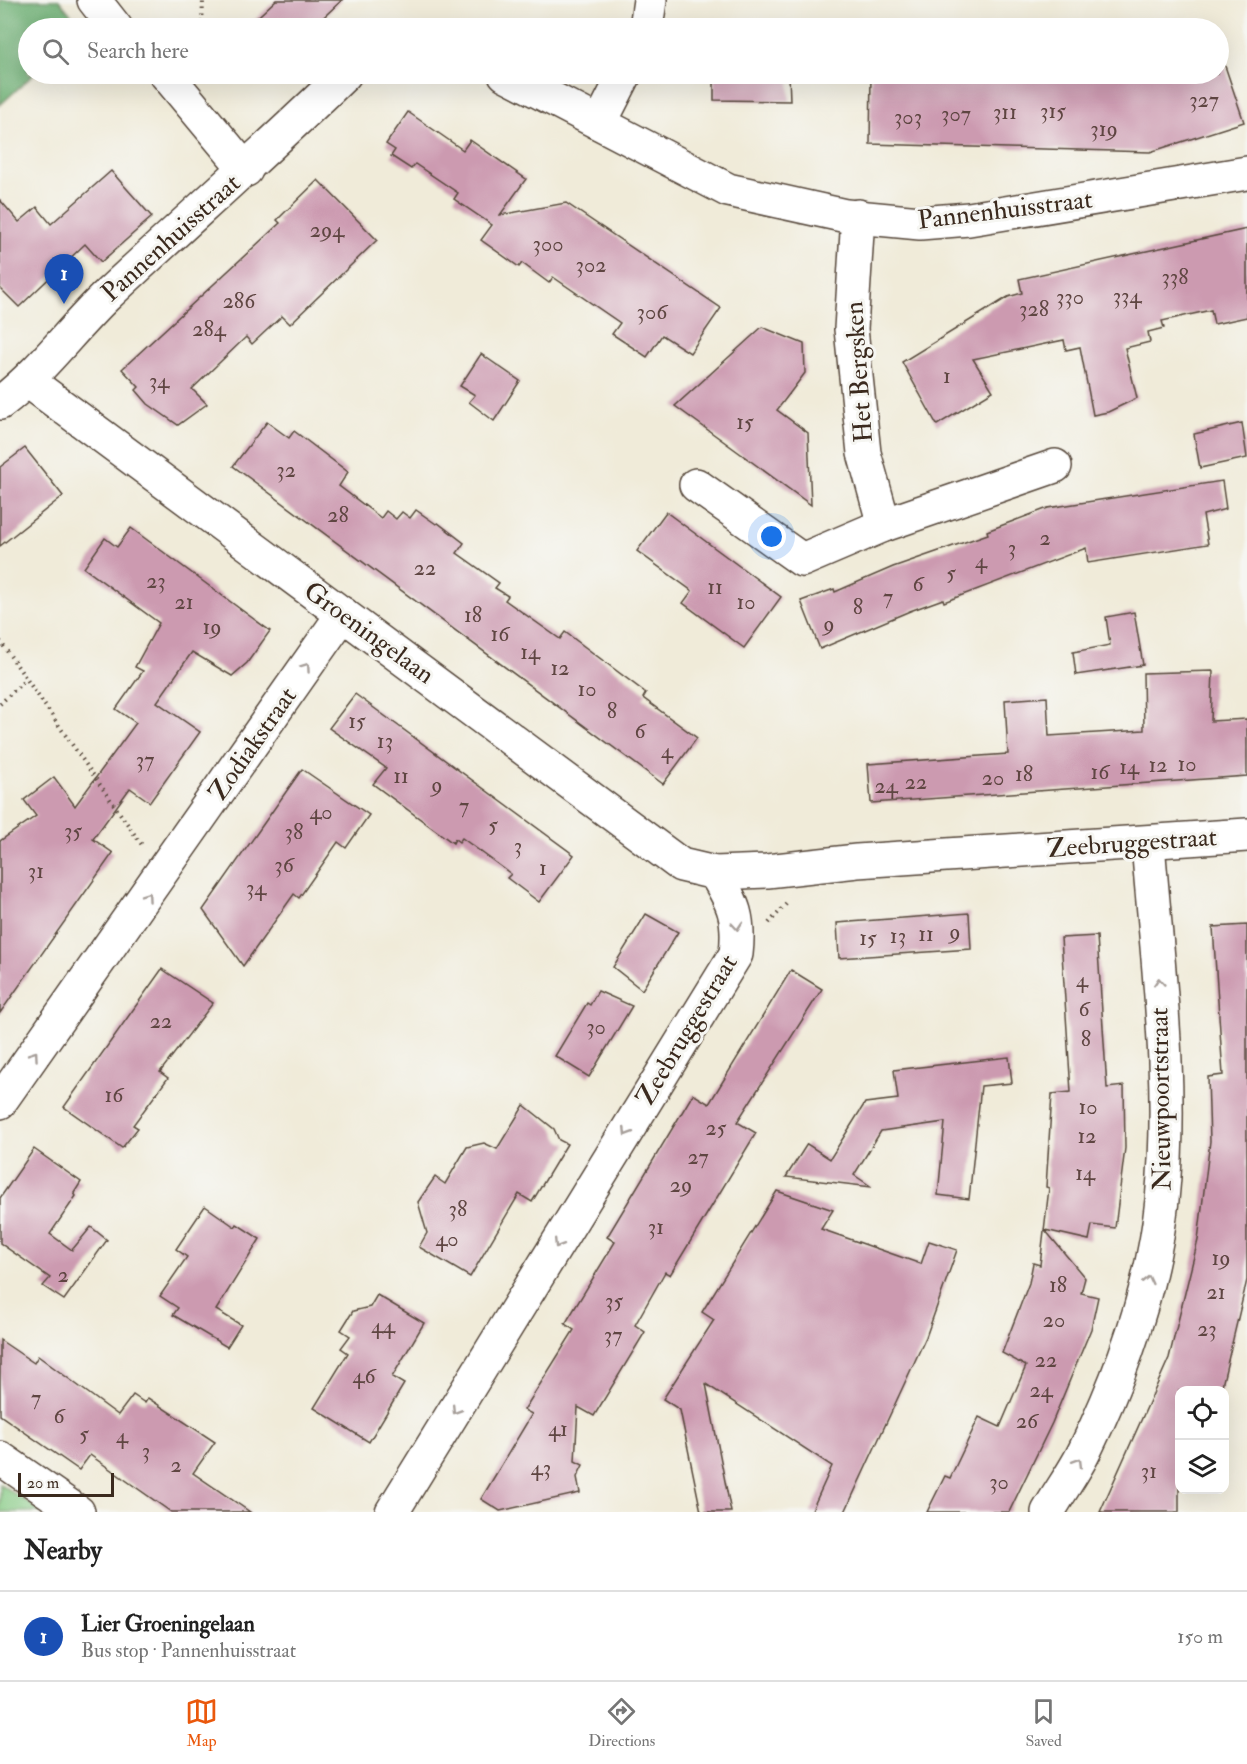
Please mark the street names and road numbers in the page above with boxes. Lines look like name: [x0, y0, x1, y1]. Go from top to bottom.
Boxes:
street label: Pannenhuisstraat: [95, 167, 247, 309]
street label: Pannenhuisstraat: [916, 183, 1094, 237]
street label: Het Bergsken: [838, 300, 880, 444]
street label: Groeningelaan: [297, 575, 441, 691]
street label: Zodiakstraat: [202, 681, 304, 807]
street label: Zeebruggestraat: [1046, 821, 1218, 865]
street label: Zeebruggestraat: [629, 949, 745, 1111]
street label: Nieuwpoortstraat: [1143, 1007, 1180, 1191]

